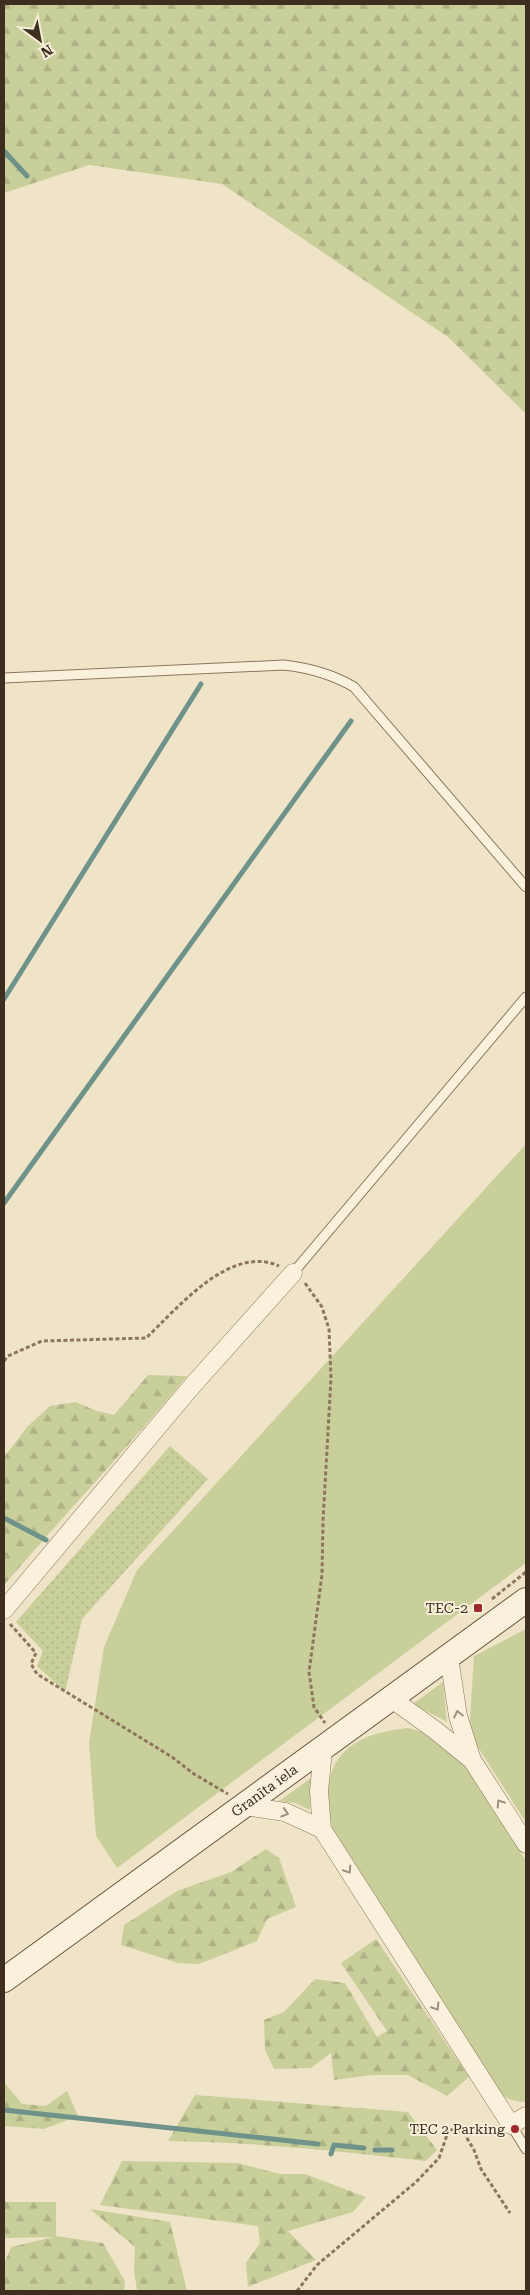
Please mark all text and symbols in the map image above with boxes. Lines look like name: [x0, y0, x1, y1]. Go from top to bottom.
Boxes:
north arrow: [15, 15, 65, 65]
text: N: [38, 41, 56, 61]
place label: TEC-2: [426, 1600, 468, 1616]
marker: TEC-2: [472, 1602, 484, 1614]
one-way arrow: [453, 1709, 464, 1718]
street label: Granīta iela: [228, 1761, 301, 1820]
one-way arrow: [497, 1800, 506, 1809]
one-way arrow: [280, 1807, 289, 1817]
one-way arrow: [342, 1865, 352, 1874]
one-way arrow: [429, 2002, 439, 2011]
place label: TEC 2 Parking: [410, 2121, 505, 2137]
marker: TEC 2 Parking: [509, 2123, 521, 2135]

